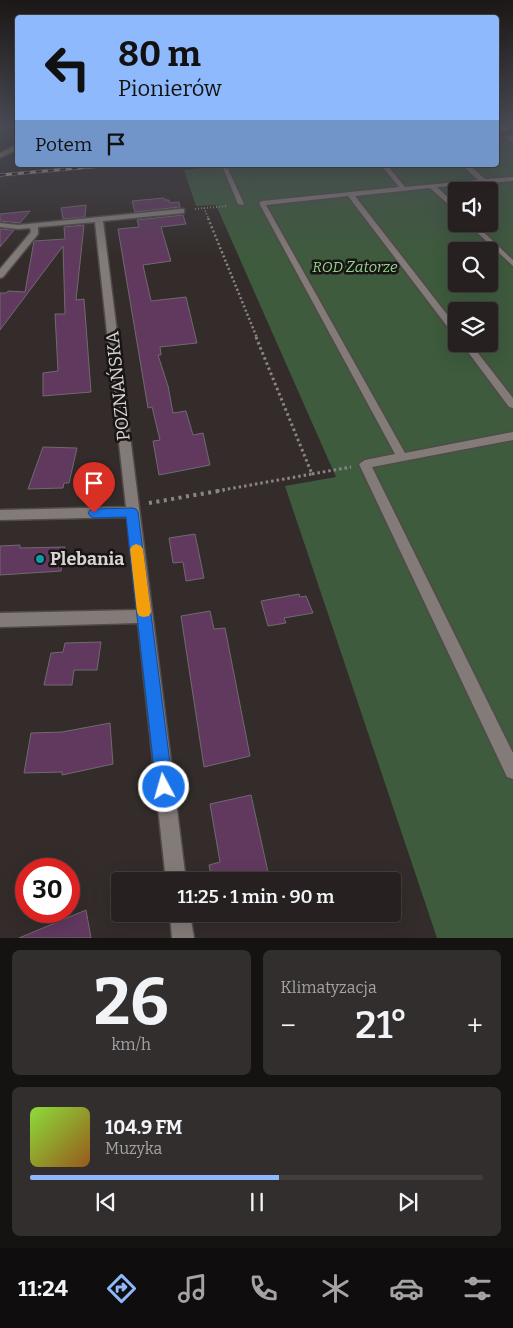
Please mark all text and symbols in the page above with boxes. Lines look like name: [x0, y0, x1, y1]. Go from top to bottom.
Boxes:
text: 80 m: [118, 33, 201, 75]
icon: left: [35, 35, 100, 100]
text: Pionierów: [118, 75, 222, 102]
icon: arrive: [102, 130, 130, 158]
text: Potem: [35, 133, 92, 156]
map controls: [448, 182, 498, 352]
button: sound: [448, 182, 498, 232]
button: search: [448, 242, 498, 292]
park label: ROD Zatorze: [312, 258, 398, 276]
button: layers: [448, 302, 498, 352]
street label: POZNAŃSKA: [100, 330, 135, 442]
pin: [73, 462, 115, 513]
icon: arrive: [80, 469, 108, 497]
place label: Plebania: [50, 548, 124, 570]
marker: Plebania: [34, 553, 46, 565]
position arrow: [137, 760, 189, 812]
speed limit sign: 30: [15, 858, 80, 923]
text: 11:25 · 1 min · 90 m: [178, 885, 334, 908]
text: 26: [94, 963, 169, 1041]
text: Klimatyzacja: [281, 978, 377, 997]
text: 21°: [355, 1002, 408, 1048]
text: −: [281, 1009, 296, 1042]
text: +: [467, 1009, 483, 1042]
text: km/h: [111, 1035, 151, 1054]
text: 104.9 FM: [105, 1116, 182, 1139]
text: Muzyka: [105, 1139, 162, 1158]
icon: previous: [92, 1188, 120, 1216]
icon: pause: [243, 1188, 271, 1216]
icon: next: [394, 1188, 422, 1216]
icon: directions: [104, 1271, 139, 1306]
icon: music: [175, 1271, 210, 1306]
icon: phone: [246, 1271, 281, 1306]
icon: climate: [318, 1271, 353, 1306]
icon: car: [389, 1271, 424, 1306]
icon: filters: [460, 1271, 495, 1306]
text: 11:24: [18, 1275, 68, 1302]

